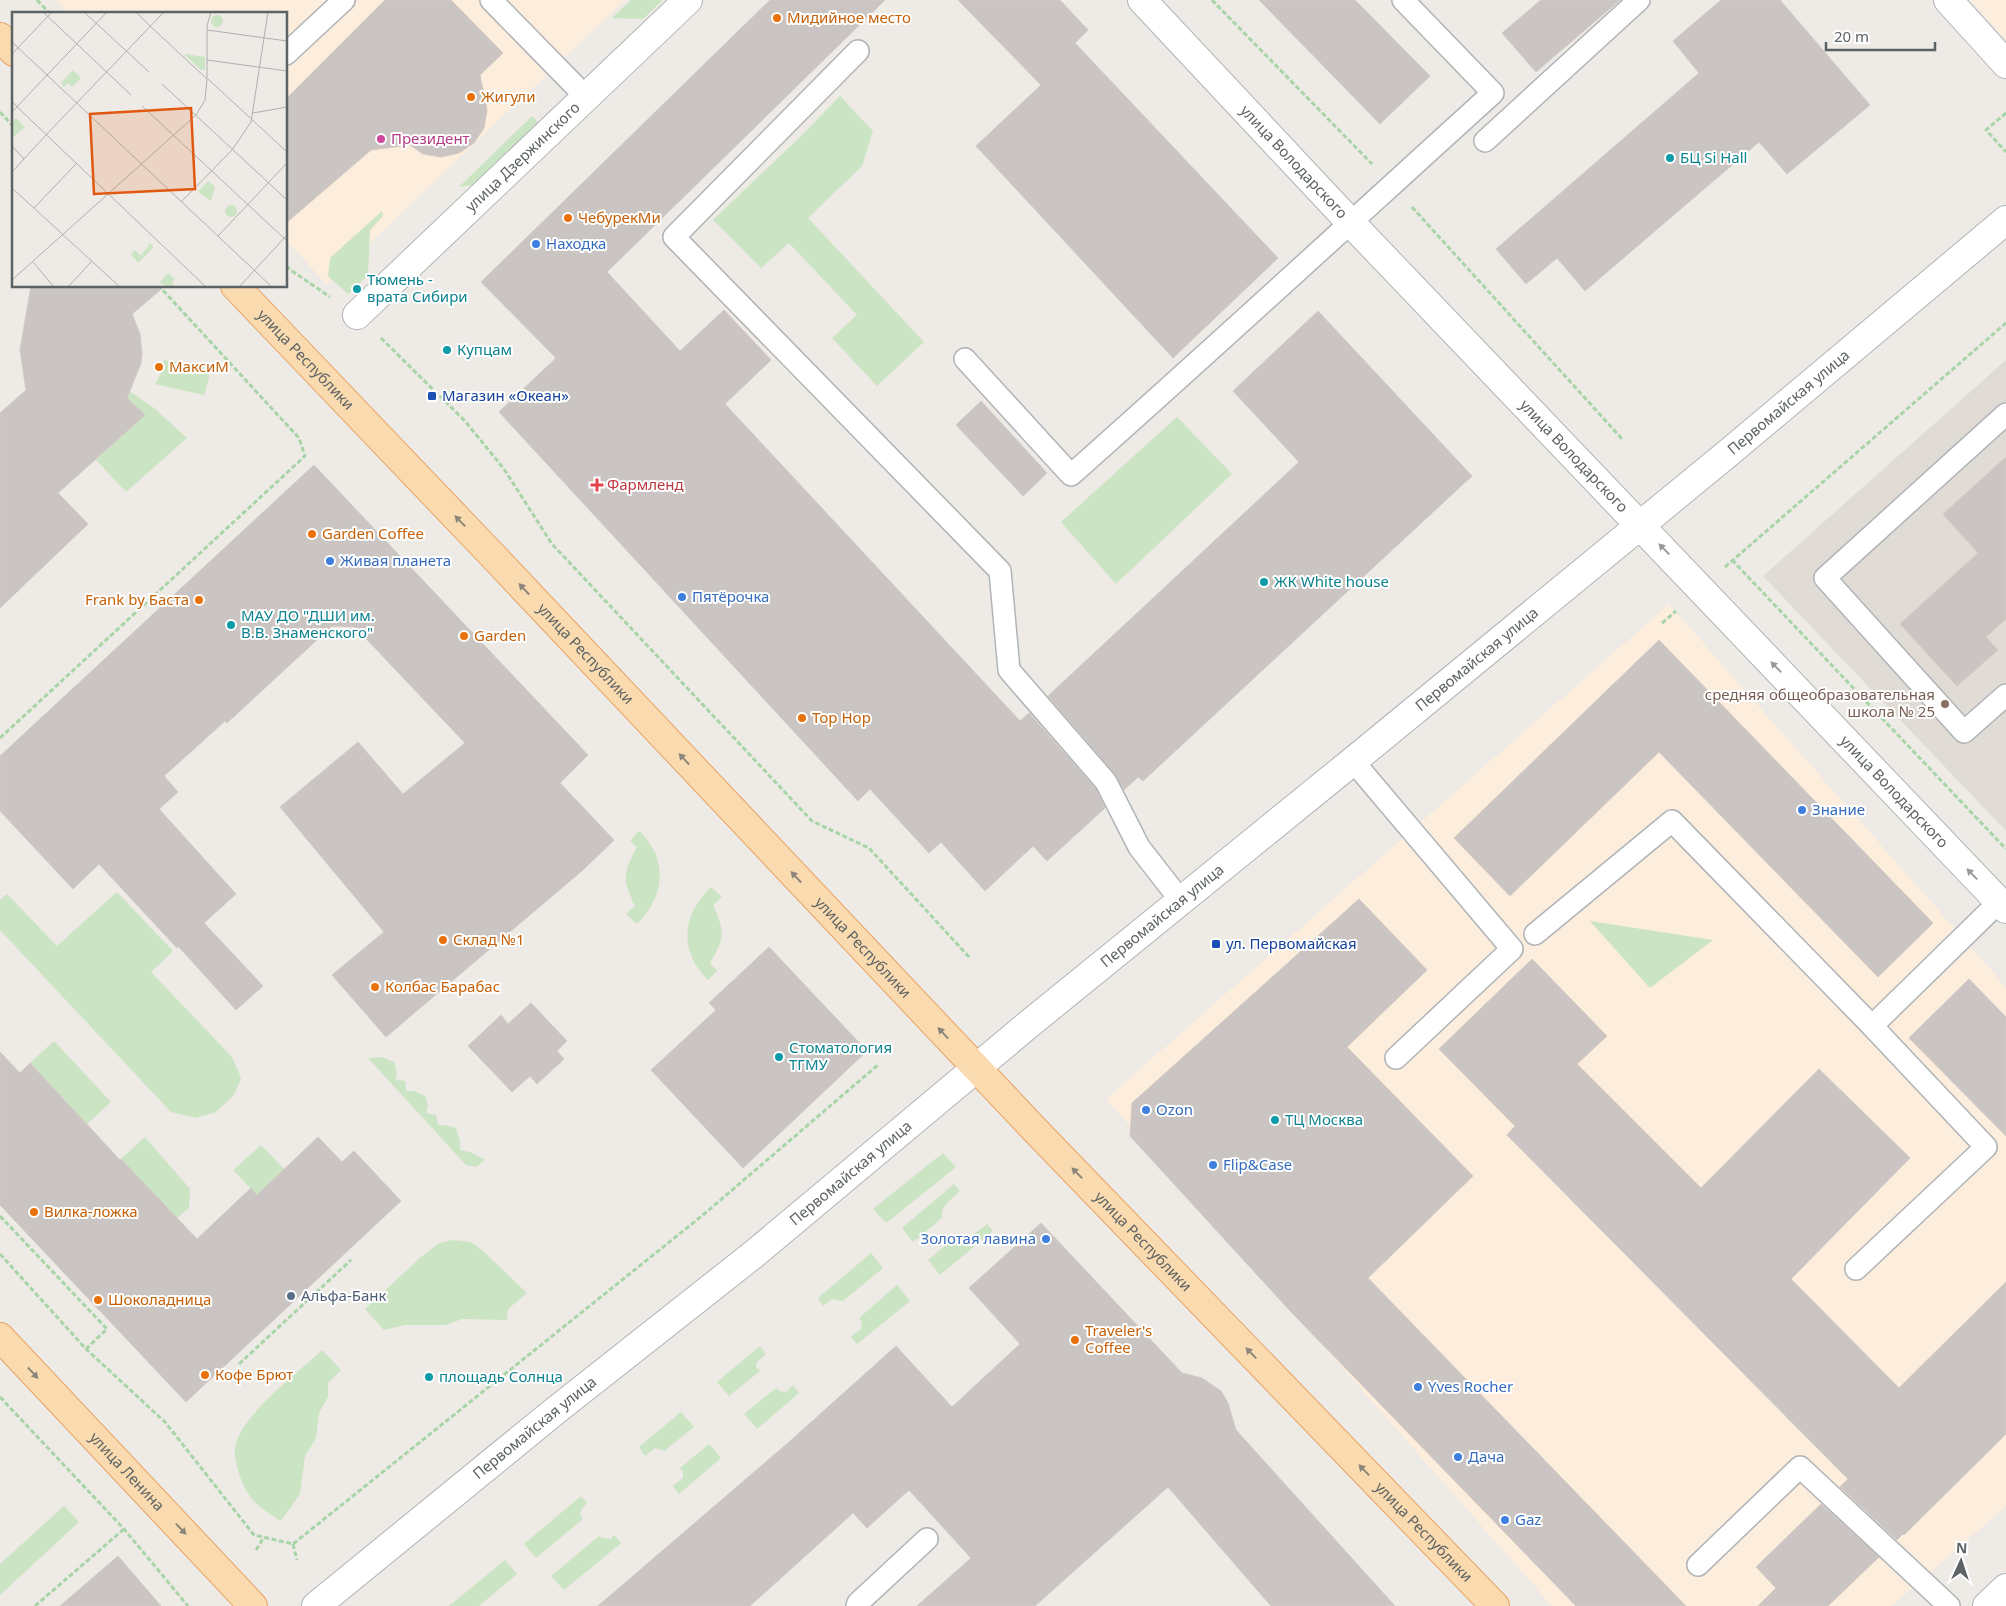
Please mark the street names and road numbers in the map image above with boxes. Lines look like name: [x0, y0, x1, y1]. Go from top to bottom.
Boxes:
street label: улица Дзержинского: [461, 97, 584, 216]
street label: улица Володарского: [1236, 100, 1353, 222]
street label: улица Республики: [253, 304, 359, 414]
street label: Первомайская улица: [1723, 345, 1853, 459]
street label: улица Володарского: [1516, 395, 1633, 516]
street label: улица Республики: [533, 598, 639, 708]
street label: Первомайская улица: [1411, 602, 1542, 715]
street label: улица Володарского: [1836, 730, 1953, 852]
street label: Первомайская улица: [1096, 859, 1227, 971]
street label: улица Республики: [811, 892, 916, 1002]
street label: Первомайская улица: [785, 1115, 915, 1229]
street label: улица Республики: [1090, 1186, 1197, 1295]
street label: Первомайская улица: [468, 1371, 600, 1483]
street label: улица Ленина: [85, 1427, 169, 1515]
street label: улица Республики: [1371, 1477, 1477, 1586]

